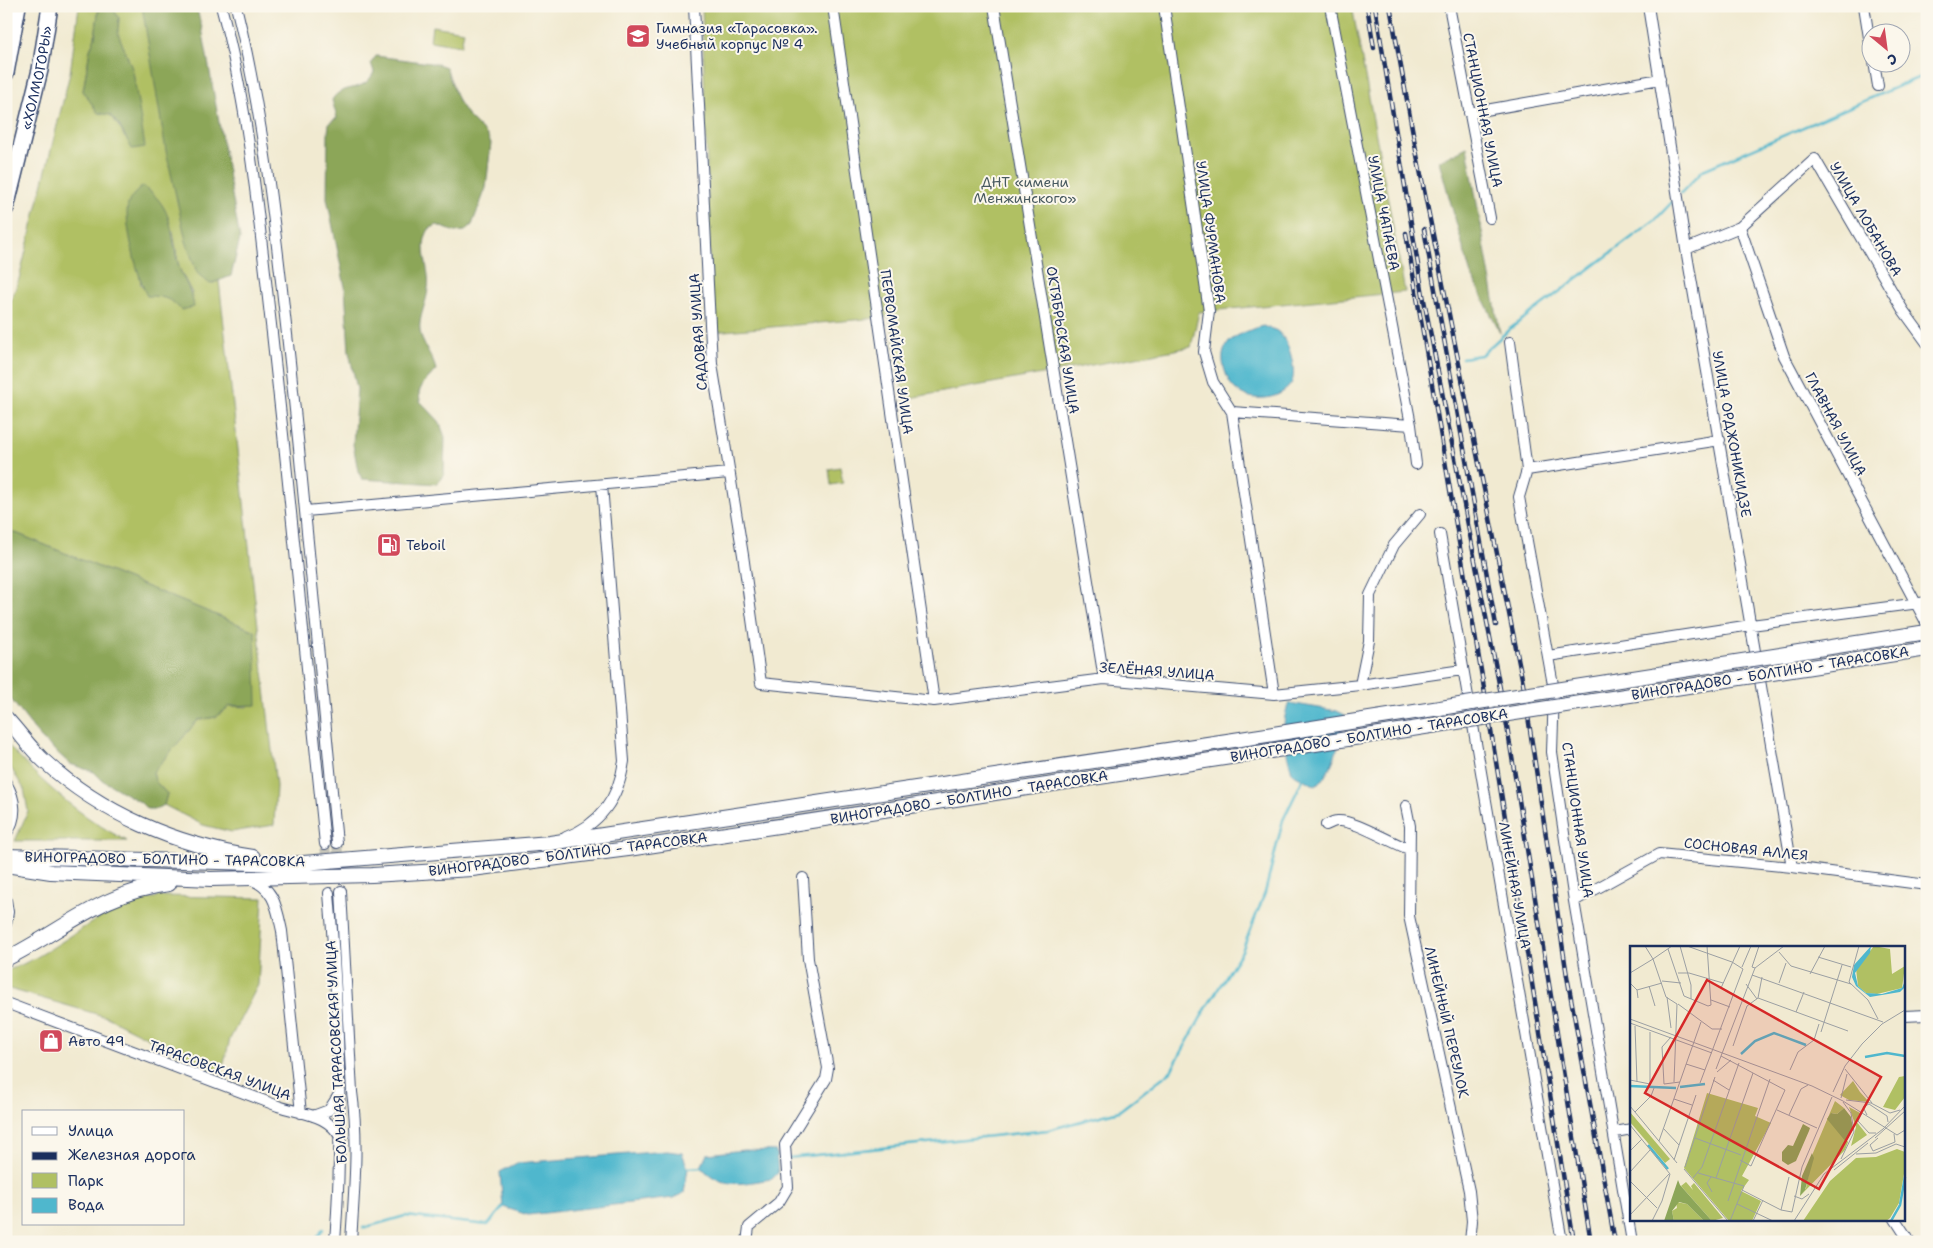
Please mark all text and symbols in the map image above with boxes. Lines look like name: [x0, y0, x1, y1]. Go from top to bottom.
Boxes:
place label: Гимназия «Тарасовка». Учебный корпус № 4: [656, 19, 818, 53]
north arrow: [1860, 22, 1910, 72]
school or university icon: Гимназия «Тарасовка». Учебный корпус № 4: [625, 23, 651, 49]
street label: «ХОЛМОГОРЫ»: [17, 24, 56, 131]
street label: СТАНЦИОННАЯ УЛИЦА: [1459, 31, 1507, 189]
text: С: [1884, 49, 1900, 69]
street label: УЛИЦА ЧАПАЕВА: [1364, 154, 1404, 272]
street label: УЛИЦА ЛОБАНОВА: [1826, 159, 1906, 279]
street label: УЛИЦА ФУРМАНОВА: [1192, 160, 1230, 304]
park label: ДНТ «имени Менжинского»: [974, 173, 1077, 207]
street label: ОКТЯБРЬСКАЯ УЛИЦА: [1042, 265, 1084, 415]
street label: ПЕРВОМАЙСКАЯ УЛИЦА: [877, 269, 917, 435]
street label: САДОВАЯ УЛИЦА: [685, 273, 711, 391]
street label: УЛИЦА ОРДЖОНИКИДЗЕ: [1708, 349, 1756, 519]
street label: ГЛАВНАЯ УЛИЦА: [1801, 369, 1871, 479]
fuel station icon: Teboil: [376, 532, 402, 558]
place label: Teboil: [406, 536, 446, 554]
street label: ВИНОГРАДОВО - БОЛТИНО - ТАРАСОВКА: [1630, 642, 1910, 704]
street label: ЗЕЛЁНАЯ УЛИЦА: [1099, 658, 1215, 684]
street label: ВИНОГРАДОВО - БОЛТИНО - ТАРАСОВКА: [1229, 704, 1509, 766]
street label: СТАНЦИОННАЯ УЛИЦА: [1558, 741, 1598, 899]
street label: ВИНОГРАДОВО - БОЛТИНО - ТАРАСОВКА: [829, 766, 1109, 828]
street label: ЛИНЕЙНАЯ УЛИЦА: [1495, 820, 1535, 950]
street label: ВИНОГРАДОВО - БОЛТИНО - ТАРАСОВКА: [428, 828, 708, 880]
street label: СОСНОВАЯ АЛЛЕЯ: [1683, 834, 1809, 864]
street label: ВИНОГРАДОВО - БОЛТИНО - ТАРАСОВКА: [24, 848, 306, 870]
street label: БОЛЬШАЯ ТАРАСОВСКАЯ УЛИЦА: [321, 940, 351, 1164]
street label: ЛИНЕЙНЫЙ ПЕРЕУЛОК: [1421, 944, 1473, 1100]
inset map: [1630, 946, 1906, 1220]
shop icon: Авто 49: [38, 1028, 64, 1054]
place label: Авто 49: [68, 1032, 125, 1050]
street label: ТАРАСОВСКАЯ УЛИЦА: [146, 1036, 294, 1104]
legend: [22, 1110, 185, 1226]
text: Улица: [68, 1121, 114, 1141]
text: Железная дорога: [68, 1145, 196, 1165]
text: Парк: [68, 1171, 104, 1191]
text: Вода: [68, 1195, 105, 1215]

